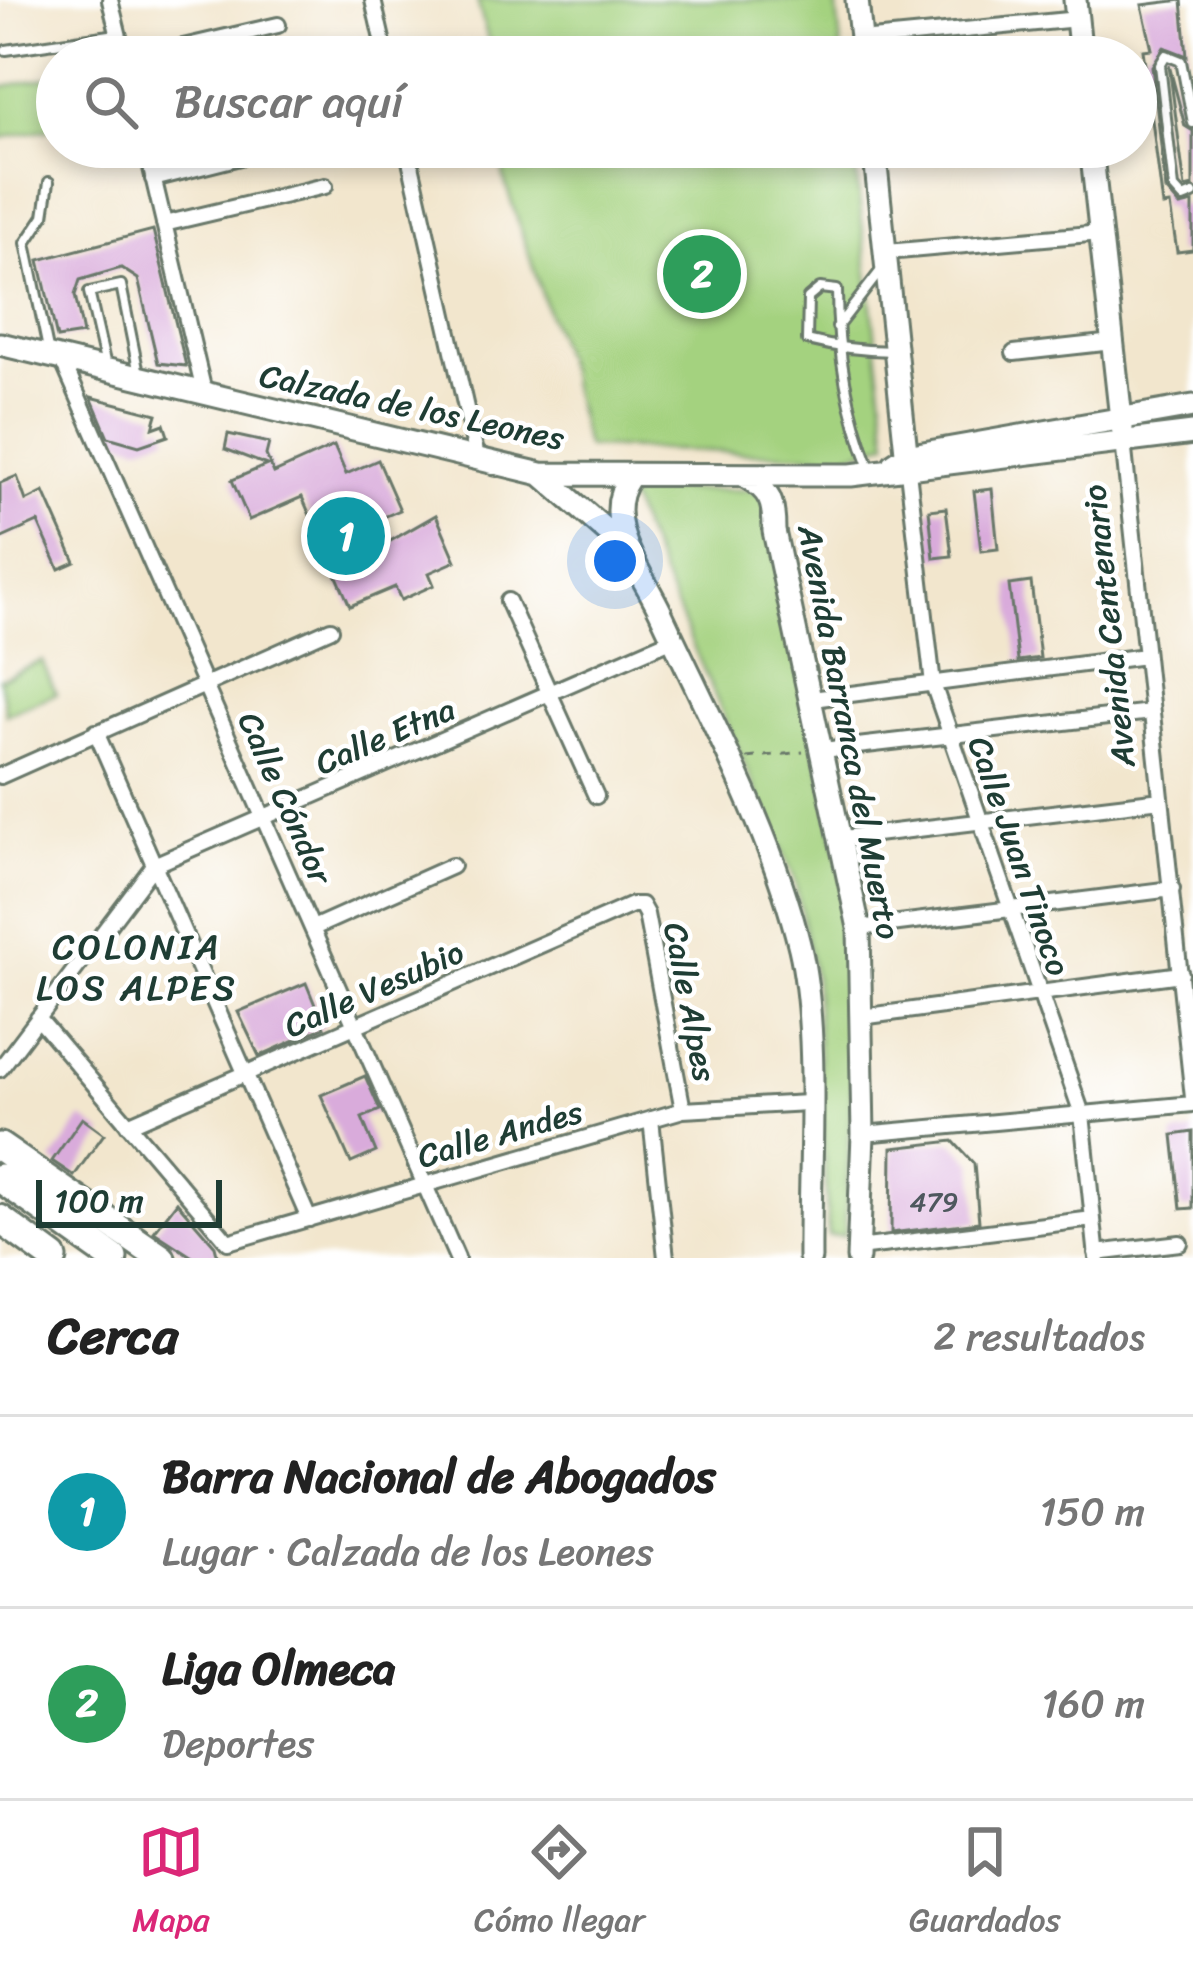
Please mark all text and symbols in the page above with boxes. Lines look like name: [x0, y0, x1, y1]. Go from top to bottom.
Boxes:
search box: [36, 36, 1157, 168]
text: Buscar aquí: [174, 62, 403, 142]
icon: search: [78, 69, 144, 135]
pin: 2: [663, 229, 741, 319]
street label: Calzada de los Leones: [254, 346, 571, 468]
street label: Avenida Centenario: [1065, 482, 1153, 771]
pin: 1: [307, 491, 385, 581]
street label: Avenida Barranca del Muerto: [780, 519, 918, 944]
your location: [585, 531, 645, 591]
street label: Calle Etna: [306, 680, 465, 792]
street label: Calle Cóndor: [221, 702, 350, 896]
street label: Calle Juan Tinoco: [951, 728, 1087, 984]
district label: COLONIA LOS ALPES: [36, 915, 238, 1020]
street label: Calle Alpes: [646, 917, 734, 1087]
street label: Calle Vesubio: [275, 924, 473, 1054]
street label: Calle Andes: [411, 1083, 590, 1185]
text: 100 m: [54, 1172, 144, 1230]
scale bar: [36, 1174, 222, 1227]
house number: 479: [910, 1178, 958, 1226]
text: Cerca: [48, 1291, 178, 1381]
text: 2 resultados: [933, 1302, 1145, 1371]
text: Barra Nacional de Abogados: [162, 1437, 716, 1517]
text: 1: [79, 1477, 95, 1546]
text: 150 m: [1040, 1477, 1145, 1546]
text: Lugar · Calzada de los Leones: [162, 1517, 654, 1586]
text: Liga Olmeca: [162, 1629, 396, 1709]
text: 2: [76, 1669, 98, 1738]
text: 160 m: [1041, 1669, 1145, 1738]
text: Deportes: [162, 1709, 314, 1778]
tab: Mapa: [132, 1819, 210, 1949]
tab: Cómo llegar: [474, 1819, 645, 1949]
tab: Guardados: [909, 1819, 1061, 1949]

